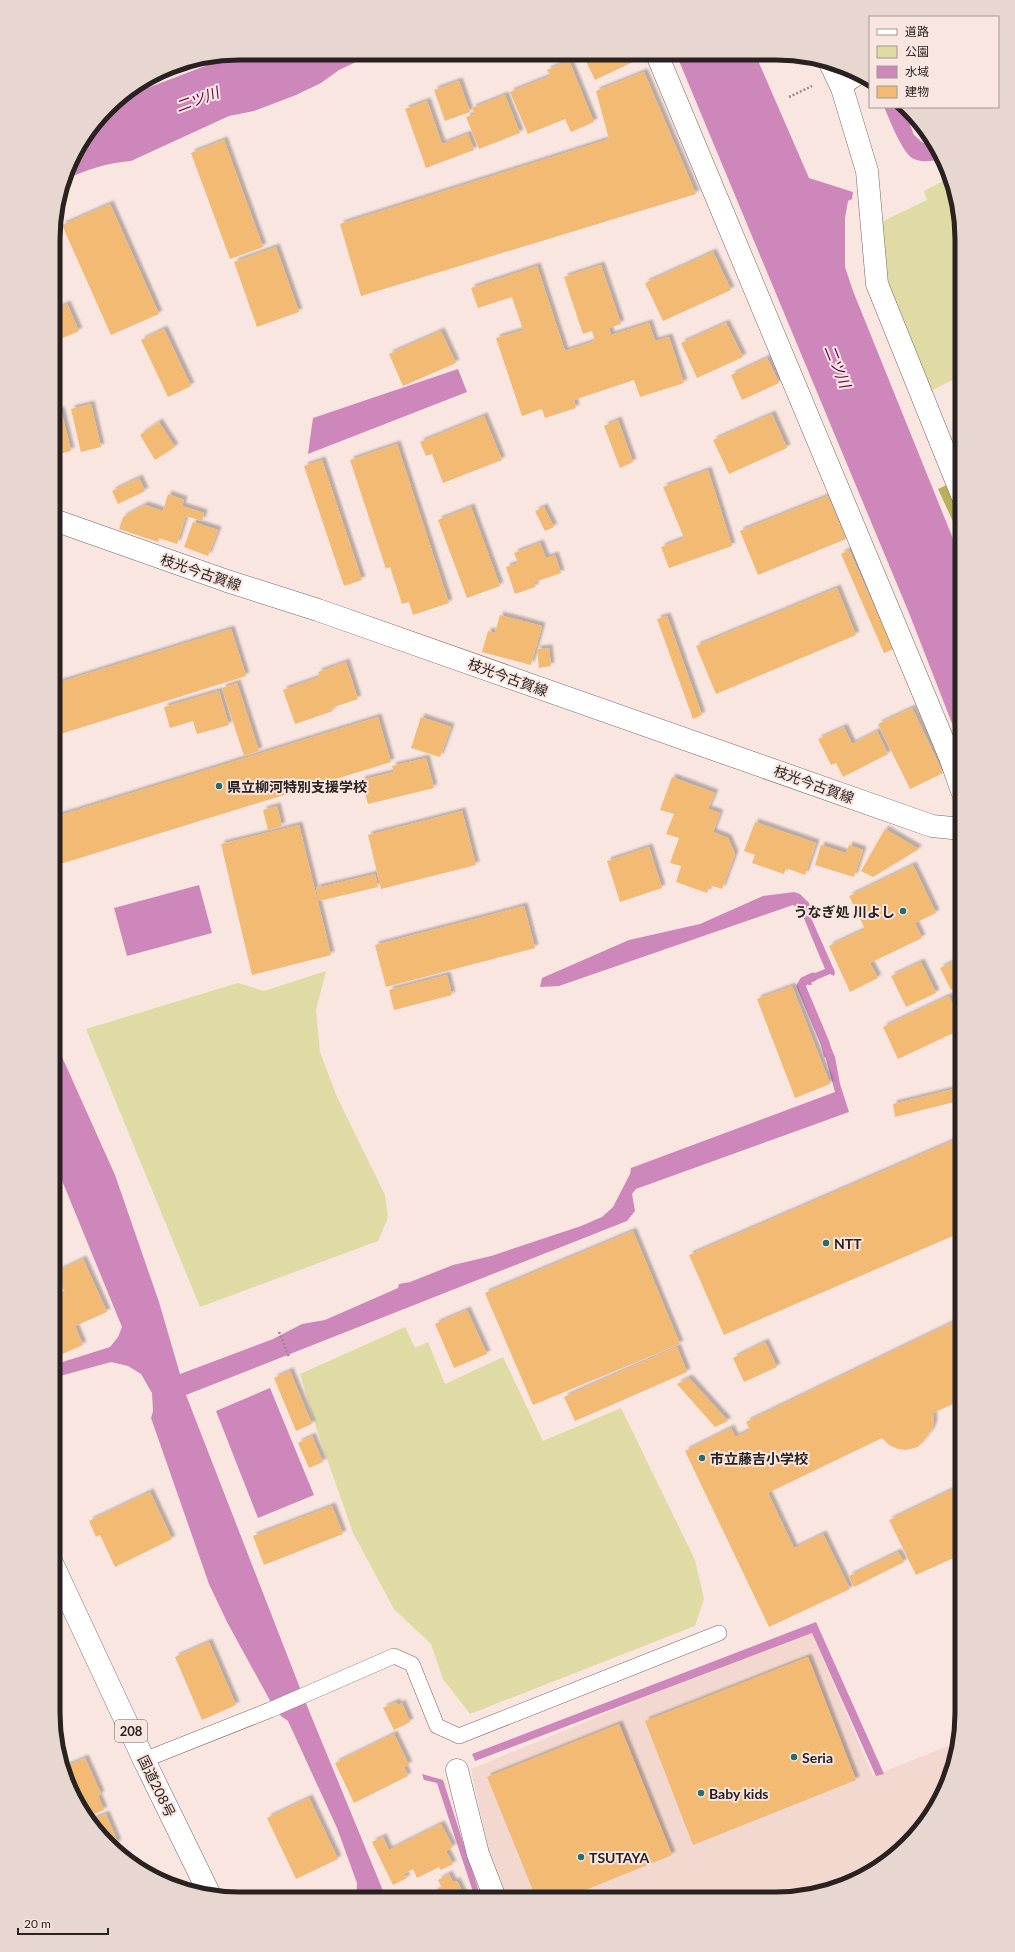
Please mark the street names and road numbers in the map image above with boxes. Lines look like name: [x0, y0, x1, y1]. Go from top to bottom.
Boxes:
street label: 枝光今古賀線: [159, 550, 243, 594]
street label: 枝光今古賀線: [466, 655, 550, 699]
street label: 枝光今古賀線: [772, 762, 856, 806]
road number: 208: [115, 1720, 147, 1742]
street label: 国道208号: [135, 1752, 179, 1820]

